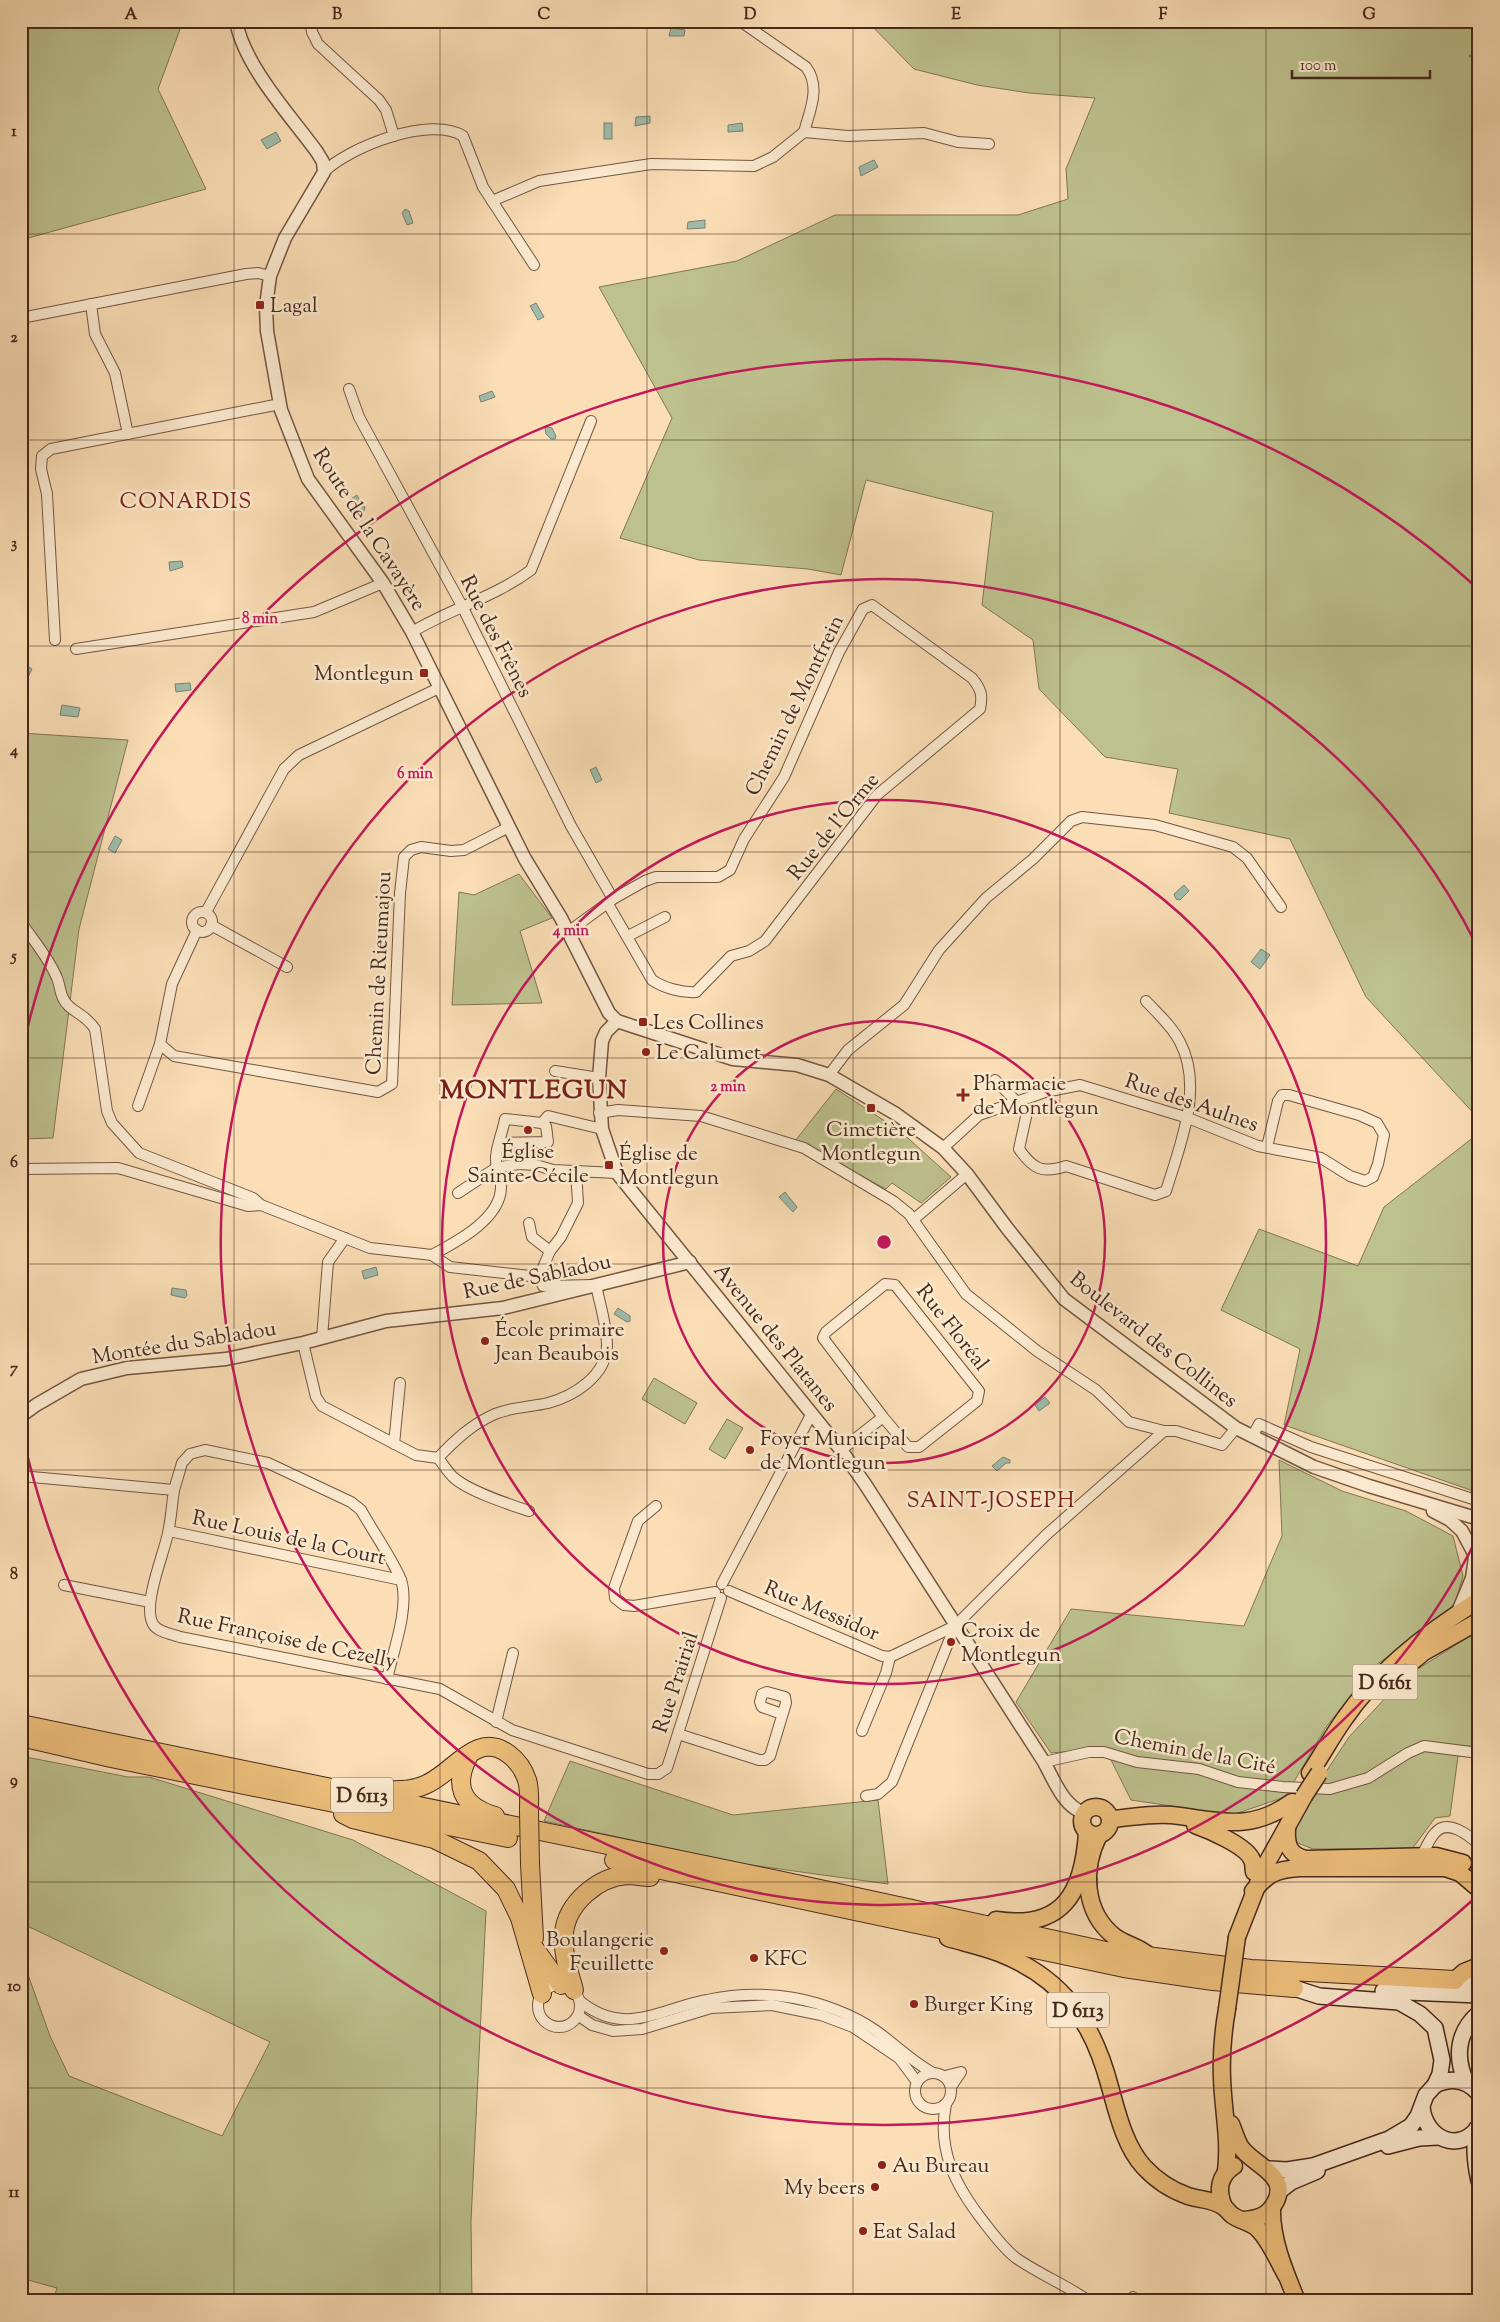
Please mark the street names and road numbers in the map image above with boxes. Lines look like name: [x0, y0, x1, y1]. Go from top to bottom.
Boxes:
street label: Route de la Cavayère: [304, 443, 432, 618]
street label: Rue des Frênes: [451, 570, 539, 704]
street label: Chemin de Montfrein: [739, 610, 853, 801]
street label: Rue de l'Orme: [782, 767, 887, 887]
street label: Chemin de Rieumajou: [360, 870, 400, 1076]
street label: Rue des Aulnes: [1121, 1067, 1262, 1141]
street label: Rue de Sabladou: [461, 1248, 614, 1308]
street label: Avenue des Platanes: [705, 1258, 844, 1419]
street label: Boulevard des Collines: [1062, 1265, 1243, 1416]
street label: Rue Floréal: [908, 1278, 995, 1378]
street label: Montée du Sabladou: [90, 1315, 279, 1373]
street label: Rue Louis de la Court: [189, 1504, 388, 1574]
street label: Rue Messidor: [759, 1574, 884, 1650]
street label: Rue Françoise de Cezelly: [174, 1602, 399, 1678]
street label: Rue Prairial: [646, 1628, 707, 1737]
road number: D 6161: [1352, 1664, 1418, 1700]
street label: Chemin de la Cité: [1111, 1723, 1278, 1783]
road number: D 6113: [331, 1778, 393, 1812]
road number: D 6113: [1047, 1992, 1109, 2028]

